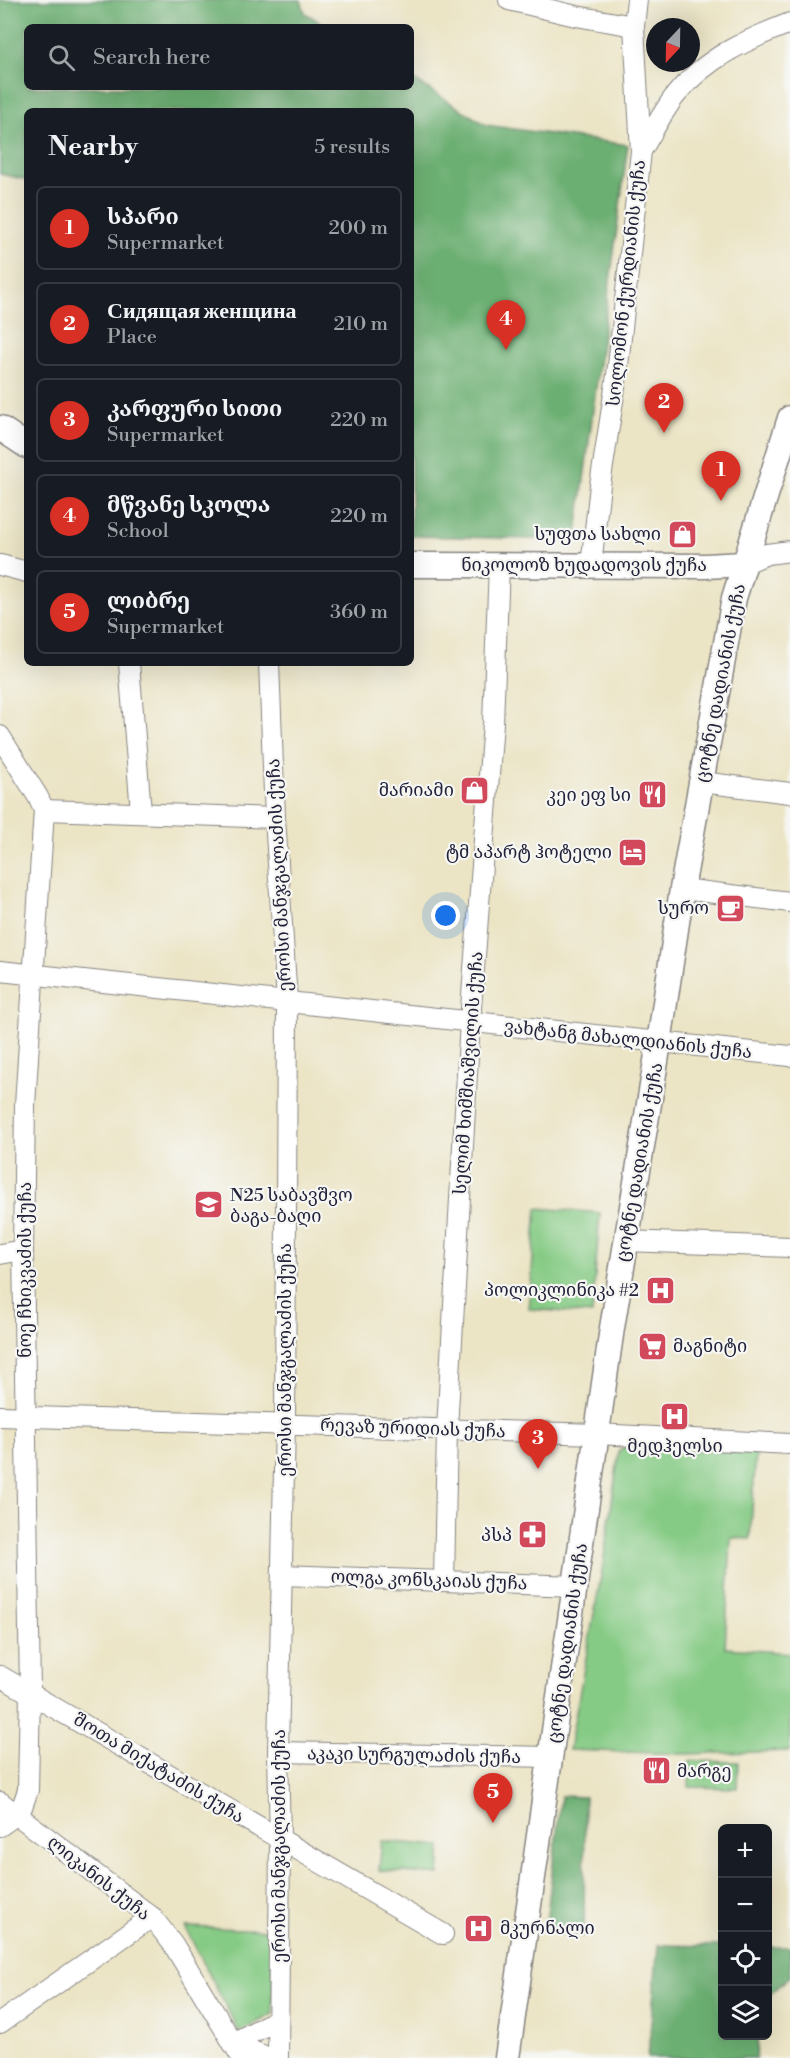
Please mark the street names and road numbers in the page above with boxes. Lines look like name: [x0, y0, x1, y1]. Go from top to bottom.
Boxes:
street label: სოლომონ ქურდიანის ქუჩა: [602, 159, 651, 408]
street label: ნიკოლოზ ხუდადოვის ქუჩა: [461, 554, 707, 577]
street label: ცოტნე დადიანის ქუჩა: [690, 582, 751, 784]
street label: ეროსი მანჯგალაძის ქუჩა: [262, 758, 297, 992]
street label: სელიმ ხიმშიაშვილის ქუჩა: [449, 951, 488, 1195]
street label: ვახტანგ მახალდიანის ქუჩა: [503, 1015, 753, 1064]
street label: ცოტნე დადიანის ქუჩა: [611, 1061, 668, 1263]
street label: ნოე ჩხიკვაძის ქუჩა: [14, 1182, 37, 1358]
street label: ეროსი მანჯგალაძის ქუჩა: [274, 1243, 297, 1477]
street label: რევაზ ურიდიას ქუჩა: [320, 1414, 506, 1443]
street label: ცოტნე დადიანის ქუჩა: [542, 1542, 593, 1745]
street label: ოლგა კონსკაიას ქუჩა: [330, 1566, 528, 1595]
street label: შოთა მიქატაძის ქუჩა: [69, 1708, 248, 1829]
street label: ეროსი მანჯგალაძის ქუჩა: [268, 1729, 291, 1963]
street label: აკაკი სურგულაძის ქუჩა: [307, 1742, 521, 1769]
street label: ლიკანის ქუჩა: [42, 1831, 155, 1926]

